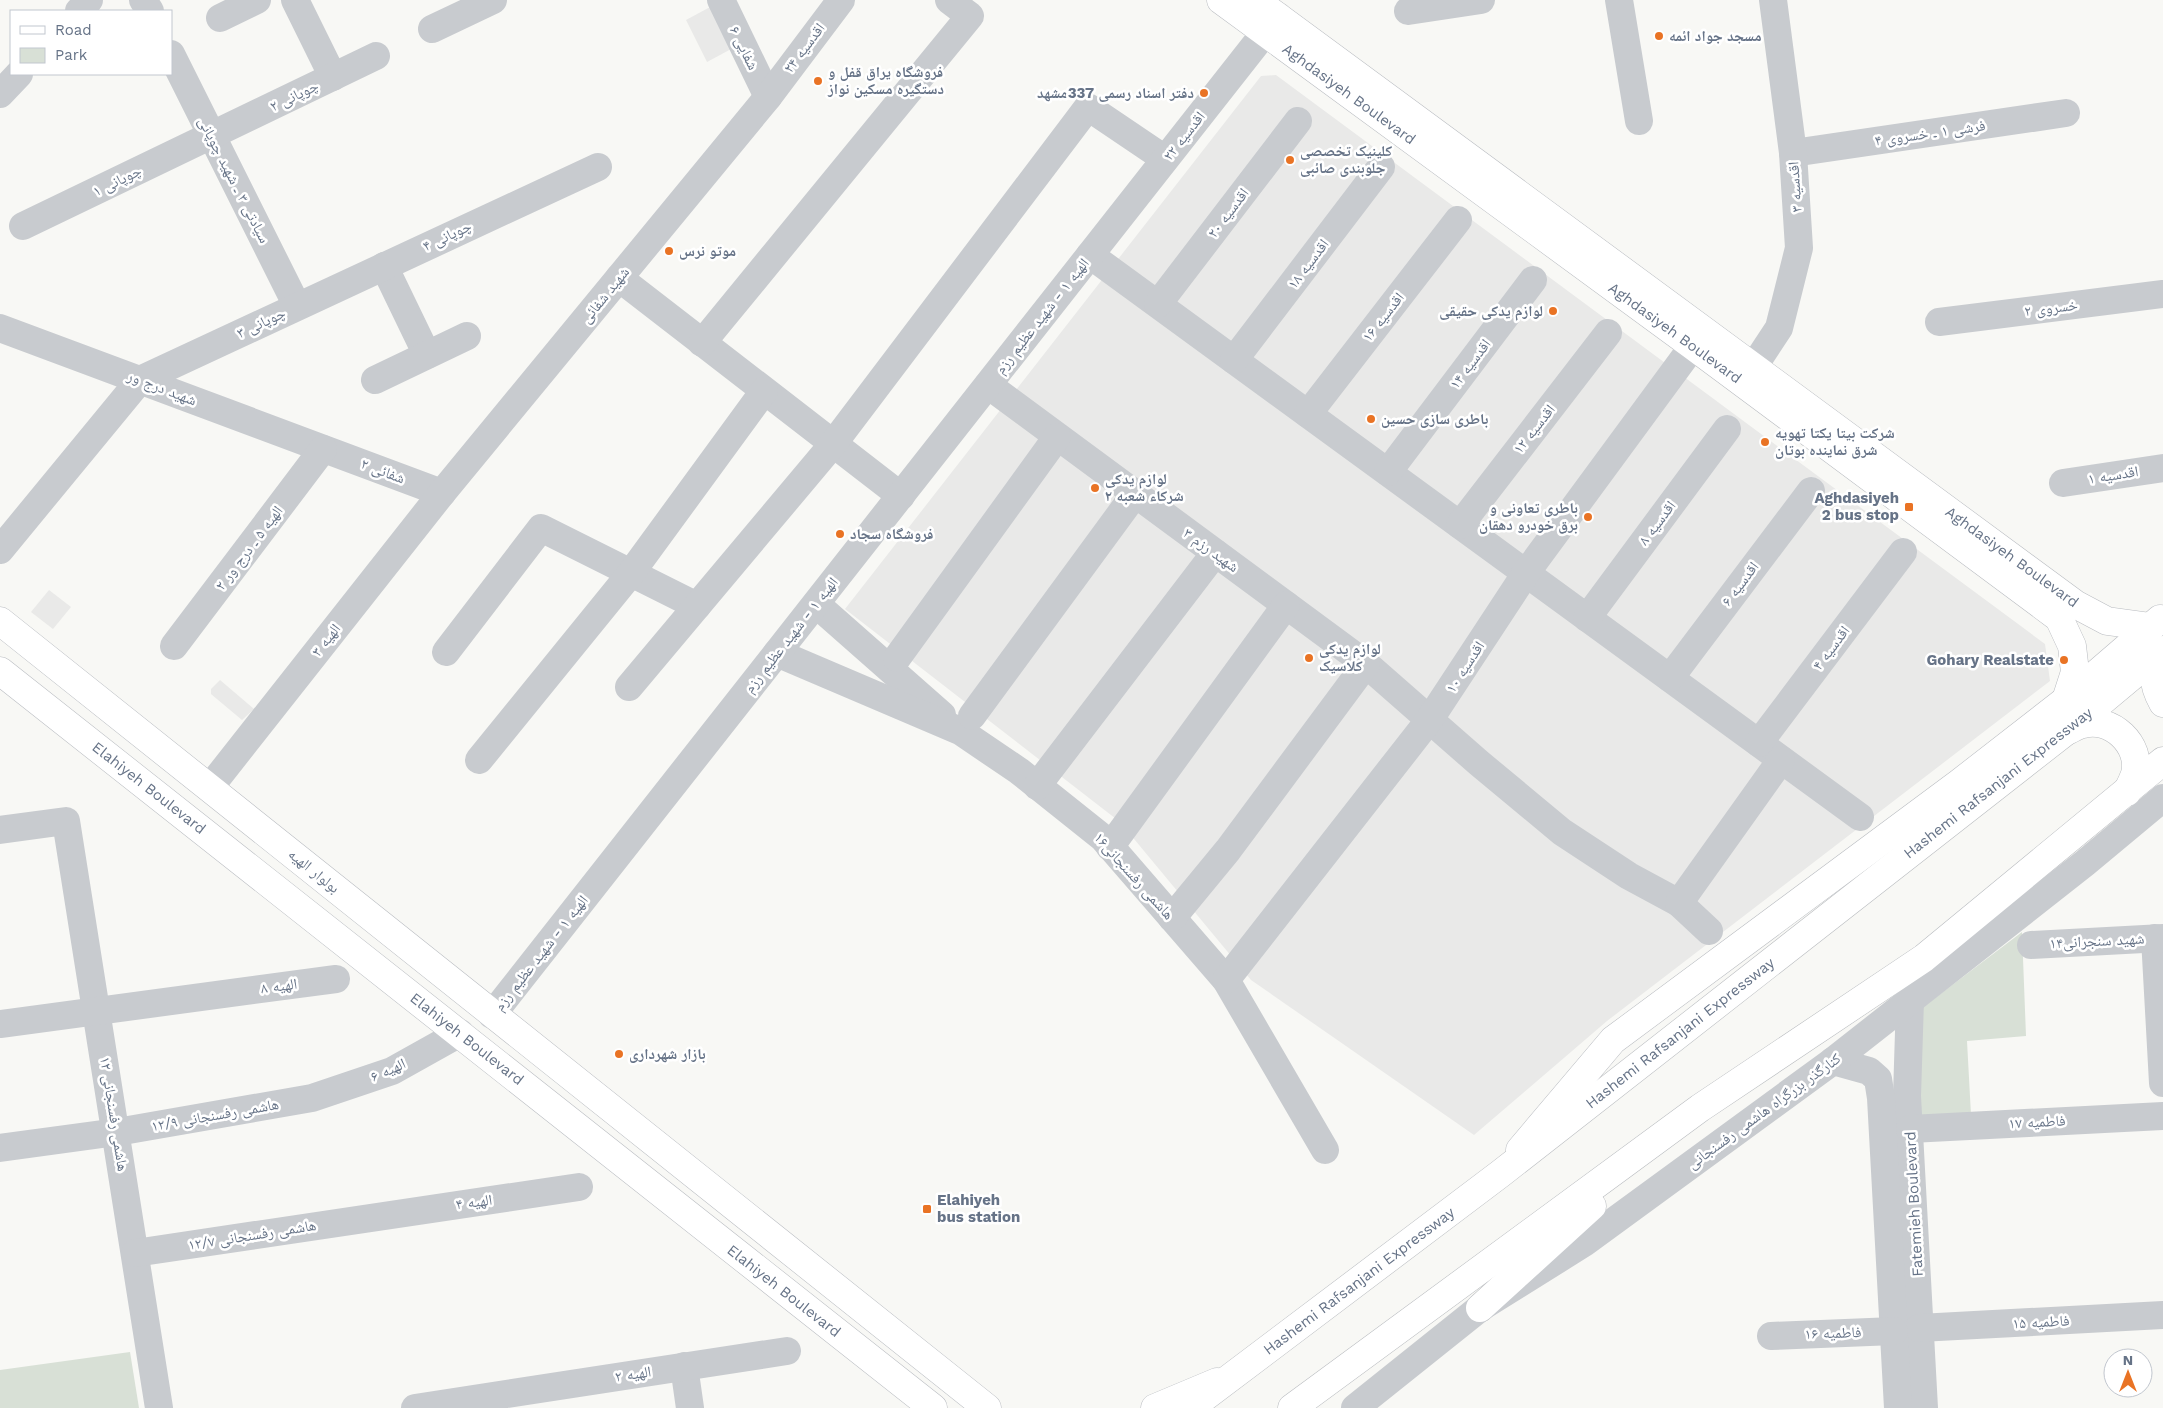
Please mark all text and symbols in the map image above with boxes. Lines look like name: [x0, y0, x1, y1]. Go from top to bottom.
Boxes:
legend: [10, 10, 172, 75]
street label: اقدسیه ۲۴: [779, 20, 829, 76]
text: Road: [55, 21, 92, 39]
street label: شفایی ۶: [725, 23, 762, 74]
place label: مسجد جواد ائمه: [1669, 27, 1762, 45]
marker: مسجد جواد ائمه: [1653, 30, 1665, 42]
street label: Aghdasiyeh Boulevard: [1279, 40, 1419, 148]
text: Park: [55, 46, 88, 64]
place label: فروشگاه یراق قفل و دستگیره مسکین نواز: [827, 63, 944, 98]
marker: فروشگاه یراق قفل و دستگیره مسکین نواز: [812, 75, 824, 87]
street label: چوپانی ۲: [267, 76, 322, 116]
place label: دفتر اسناد رسمی 337مشهد: [1037, 84, 1194, 102]
marker: دفتر اسناد رسمی 337مشهد: [1198, 87, 1210, 99]
street label: اقدسیه ۲۲: [1159, 108, 1209, 164]
street label: سیادتی ۳ ـ شهید چوپانی: [194, 114, 274, 247]
street label: فرشی ۱ ـ خسروی ۴: [1874, 116, 1987, 151]
place label: کلینیک تخصصی جلوبندی صائبی: [1300, 142, 1392, 177]
marker: کلینیک تخصصی جلوبندی صائبی: [1284, 154, 1296, 166]
street label: چوپانی ۱: [90, 161, 145, 201]
street label: اقدسیه ۳: [1784, 161, 1806, 213]
street label: اقدسیه ۲۰: [1203, 185, 1253, 241]
street label: چوپانی ۴: [420, 217, 475, 256]
street label: اقدسیه ۱۸: [1283, 236, 1333, 292]
place label: موتو نرس: [679, 242, 736, 260]
marker: موتو نرس: [663, 245, 675, 257]
street label: الهیه ۱ - شهید عظیم رزم: [991, 255, 1094, 378]
street label: شهید شفائی: [577, 263, 634, 327]
street label: Aghdasiyeh Boulevard: [1605, 279, 1745, 387]
street label: اقدسیه ۱۶: [1358, 289, 1408, 345]
street label: خسروی ۲: [2023, 296, 2079, 321]
place label: لوازم یدکی حقیقی: [1439, 302, 1543, 321]
street label: چوپانی ۳: [234, 304, 289, 343]
marker: لوازم یدکی حقیقی: [1547, 305, 1559, 317]
street label: اقدسیه ۱۴: [1445, 336, 1495, 392]
street label: شهید درج ور: [124, 366, 199, 410]
street label: اقدسیه ۱۲: [1509, 401, 1559, 457]
place label: باطری سازی حسین: [1381, 410, 1488, 428]
marker: باطری سازی حسین: [1365, 413, 1377, 425]
place label: شرکت بیتا یکتا تهویه شرق نماینده بوتان: [1775, 424, 1895, 459]
marker: شرکت بیتا یکتا تهویه شرق نماینده بوتان: [1759, 436, 1771, 448]
street label: شفائی ۲: [358, 454, 408, 489]
street label: اقدسیه ۱: [2086, 462, 2140, 488]
place label: لوازم یدکی شرکاء شعبه ۲: [1105, 470, 1184, 505]
marker: لوازم یدکی شرکاء شعبه ۲: [1089, 482, 1101, 494]
place label: Aghdasiyeh 2 bus stop: [1814, 489, 1899, 524]
street label: اقدسیه ۸: [1634, 497, 1680, 549]
place label: باطری تعاونی و برق خودرو دهقان: [1479, 499, 1578, 534]
marker: Aghdasiyeh 2 bus stop: [1903, 501, 1915, 513]
street label: الهیه ۵ ـ درج ور ۲: [211, 502, 287, 594]
street label: Aghdasiyeh Boulevard: [1942, 503, 2082, 611]
marker: باطری تعاونی و برق خودرو دهقان: [1582, 511, 1594, 523]
street label: شهید رزم ۳: [1179, 524, 1242, 577]
place label: فروشگاه سجاد: [850, 525, 933, 543]
marker: فروشگاه سجاد: [834, 528, 846, 540]
street label: اقدسیه ۶: [1717, 558, 1763, 610]
street label: الهیه ۱ - شهید عظیم رزم: [740, 574, 843, 697]
street label: الهیه ۳: [308, 620, 344, 660]
street label: اقدسیه ۴: [1808, 622, 1854, 674]
street label: اقدسیه ۱۰: [1442, 638, 1488, 696]
place label: لوازم یدکی کلاسیک: [1319, 640, 1381, 675]
place label: Gohary Realstate: [1927, 651, 2054, 669]
marker: لوازم یدکی کلاسیک: [1303, 652, 1315, 664]
marker: Gohary Realstate: [2058, 654, 2070, 666]
street label: Hashemi Rafsanjani Expressway: [1900, 704, 2096, 862]
street label: Elahiyeh Boulevard: [89, 738, 209, 838]
street label: هاشمی رفسنجانی۱۶: [1089, 829, 1178, 924]
street label: بولوار الهیه: [285, 845, 343, 897]
street label: الهیه ۱ - شهید عظیم رزم: [490, 892, 593, 1015]
street label: شهید سنجرانی۱۴: [2049, 930, 2145, 953]
street label: Hashemi Rafsanjani Expressway: [1582, 954, 1778, 1112]
street label: الهیه ۸: [260, 975, 298, 997]
street label: Elahiyeh Boulevard: [407, 989, 527, 1089]
place label: بازار شهرداری: [629, 1045, 706, 1063]
marker: بازار شهرداری: [613, 1048, 625, 1060]
street label: کنارگذر بزرگراه هاشمی رفسنجانی: [1684, 1049, 1845, 1173]
street label: الهیه ۶: [368, 1054, 408, 1086]
street label: هاشمی رفسنجانی ۱۲: [95, 1055, 132, 1173]
street label: هاشمی رفسنجانی ۱۲/۹: [150, 1095, 280, 1136]
street label: فاطمیه ۱۷: [2008, 1112, 2066, 1132]
street label: Fatemieh Boulevard: [1901, 1131, 1927, 1277]
street label: الهیه ۴: [455, 1191, 493, 1213]
place label: Elahiyeh bus station: [937, 1191, 1020, 1226]
marker: Elahiyeh bus station: [921, 1203, 933, 1215]
street label: Hashemi Rafsanjani Expressway: [1260, 1203, 1458, 1359]
street label: هاشمی رفسنجانی ۱۲/۷: [187, 1216, 317, 1255]
street label: Elahiyeh Boulevard: [724, 1241, 844, 1341]
street label: فاطمیه ۱۵: [2012, 1312, 2070, 1332]
street label: فاطمیه ۱۶: [1804, 1323, 1862, 1343]
north arrow: [2103, 1348, 2153, 1398]
text: N: [2123, 1352, 2133, 1368]
street label: الهیه ۲: [614, 1362, 652, 1386]

